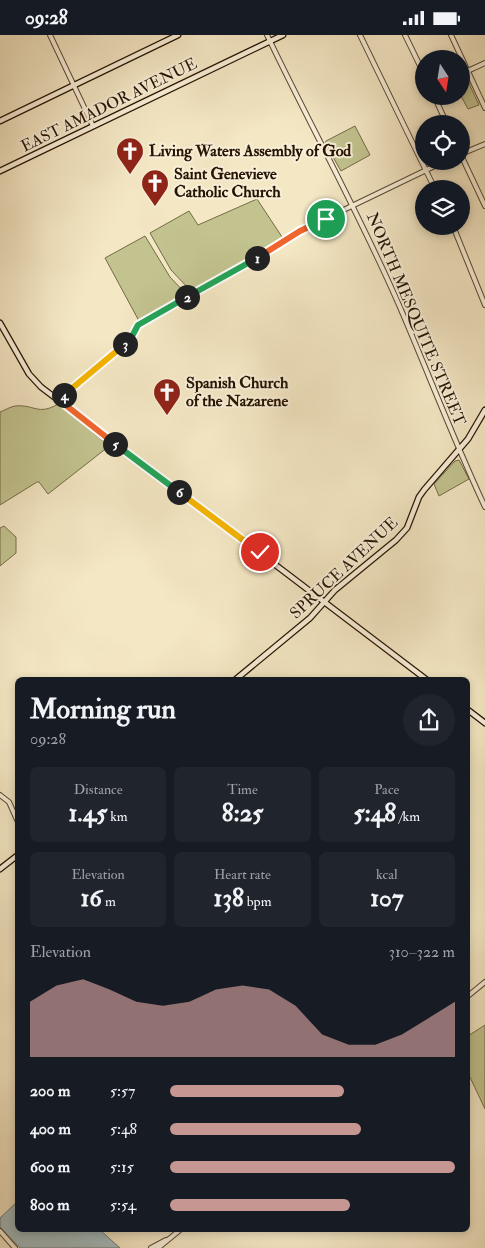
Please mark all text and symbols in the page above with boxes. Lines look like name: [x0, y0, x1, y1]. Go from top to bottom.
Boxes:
text: 09:28: [25, 6, 68, 30]
north arrow: [415, 50, 470, 105]
map controls: [415, 50, 470, 235]
street label: EAST AMADOR AVENUE: [18, 54, 200, 156]
button: locate: [415, 115, 470, 170]
church icon: Living Waters Assembly of God: [115, 136, 145, 175]
place label: Living Waters Assembly of God: [149, 141, 351, 162]
place label: Saint Genevieve Catholic Church: [174, 164, 281, 202]
church icon: Saint Genevieve Catholic Church: [140, 168, 170, 207]
button: layers: [415, 180, 470, 235]
pin: [305, 198, 347, 240]
icon: arrive: [312, 205, 340, 233]
street label: NORTH MESQUITE STREET: [362, 209, 470, 429]
pin: 1: [244, 245, 270, 271]
text: 1: [255, 250, 260, 267]
pin: 2: [174, 285, 200, 309]
text: 2: [184, 289, 191, 306]
pin: 3: [112, 331, 138, 357]
text: 3: [123, 336, 128, 353]
place label: Spanish Church of the Nazarene: [186, 373, 289, 411]
church icon: Spanish Church of the Nazarene: [152, 377, 182, 416]
pin: 4: [52, 383, 76, 407]
text: 4: [61, 387, 68, 404]
pin: 5: [102, 431, 128, 457]
text: 5: [112, 436, 119, 453]
pin: 6: [166, 479, 192, 505]
text: 6: [176, 484, 183, 501]
street label: SPRUCE AVENUE: [286, 513, 402, 623]
pin: [239, 531, 281, 573]
icon: check: [246, 538, 274, 566]
text: Morning run: [30, 692, 176, 727]
button: share: [403, 694, 455, 746]
text: 09:28: [30, 729, 66, 749]
text: Distance: [74, 781, 123, 798]
text: Time: [227, 781, 258, 798]
text: Pace: [374, 781, 399, 798]
text: 1.45: [69, 798, 107, 829]
text: 8:25: [222, 798, 263, 829]
text: 5:48: [354, 798, 396, 829]
text: km: [107, 808, 128, 825]
text: /km: [396, 808, 420, 825]
text: Elevation: [71, 866, 125, 883]
text: Heart rate: [214, 866, 271, 883]
text: kcal: [376, 866, 398, 883]
text: 16: [81, 883, 102, 914]
text: 138: [213, 883, 244, 914]
text: 107: [370, 883, 403, 914]
text: m: [102, 893, 116, 910]
text: bpm: [244, 893, 272, 910]
text: Elevation: [30, 942, 91, 962]
text: 310–322 m: [389, 942, 455, 962]
text: 200 m: [30, 1081, 70, 1101]
text: 5:57: [110, 1081, 135, 1101]
text: 400 m: [30, 1119, 71, 1139]
text: 5:48: [110, 1119, 137, 1139]
text: 600 m: [30, 1157, 70, 1177]
text: 5:15: [110, 1157, 134, 1177]
text: 800 m: [30, 1195, 70, 1215]
text: 5:54: [110, 1195, 136, 1215]

